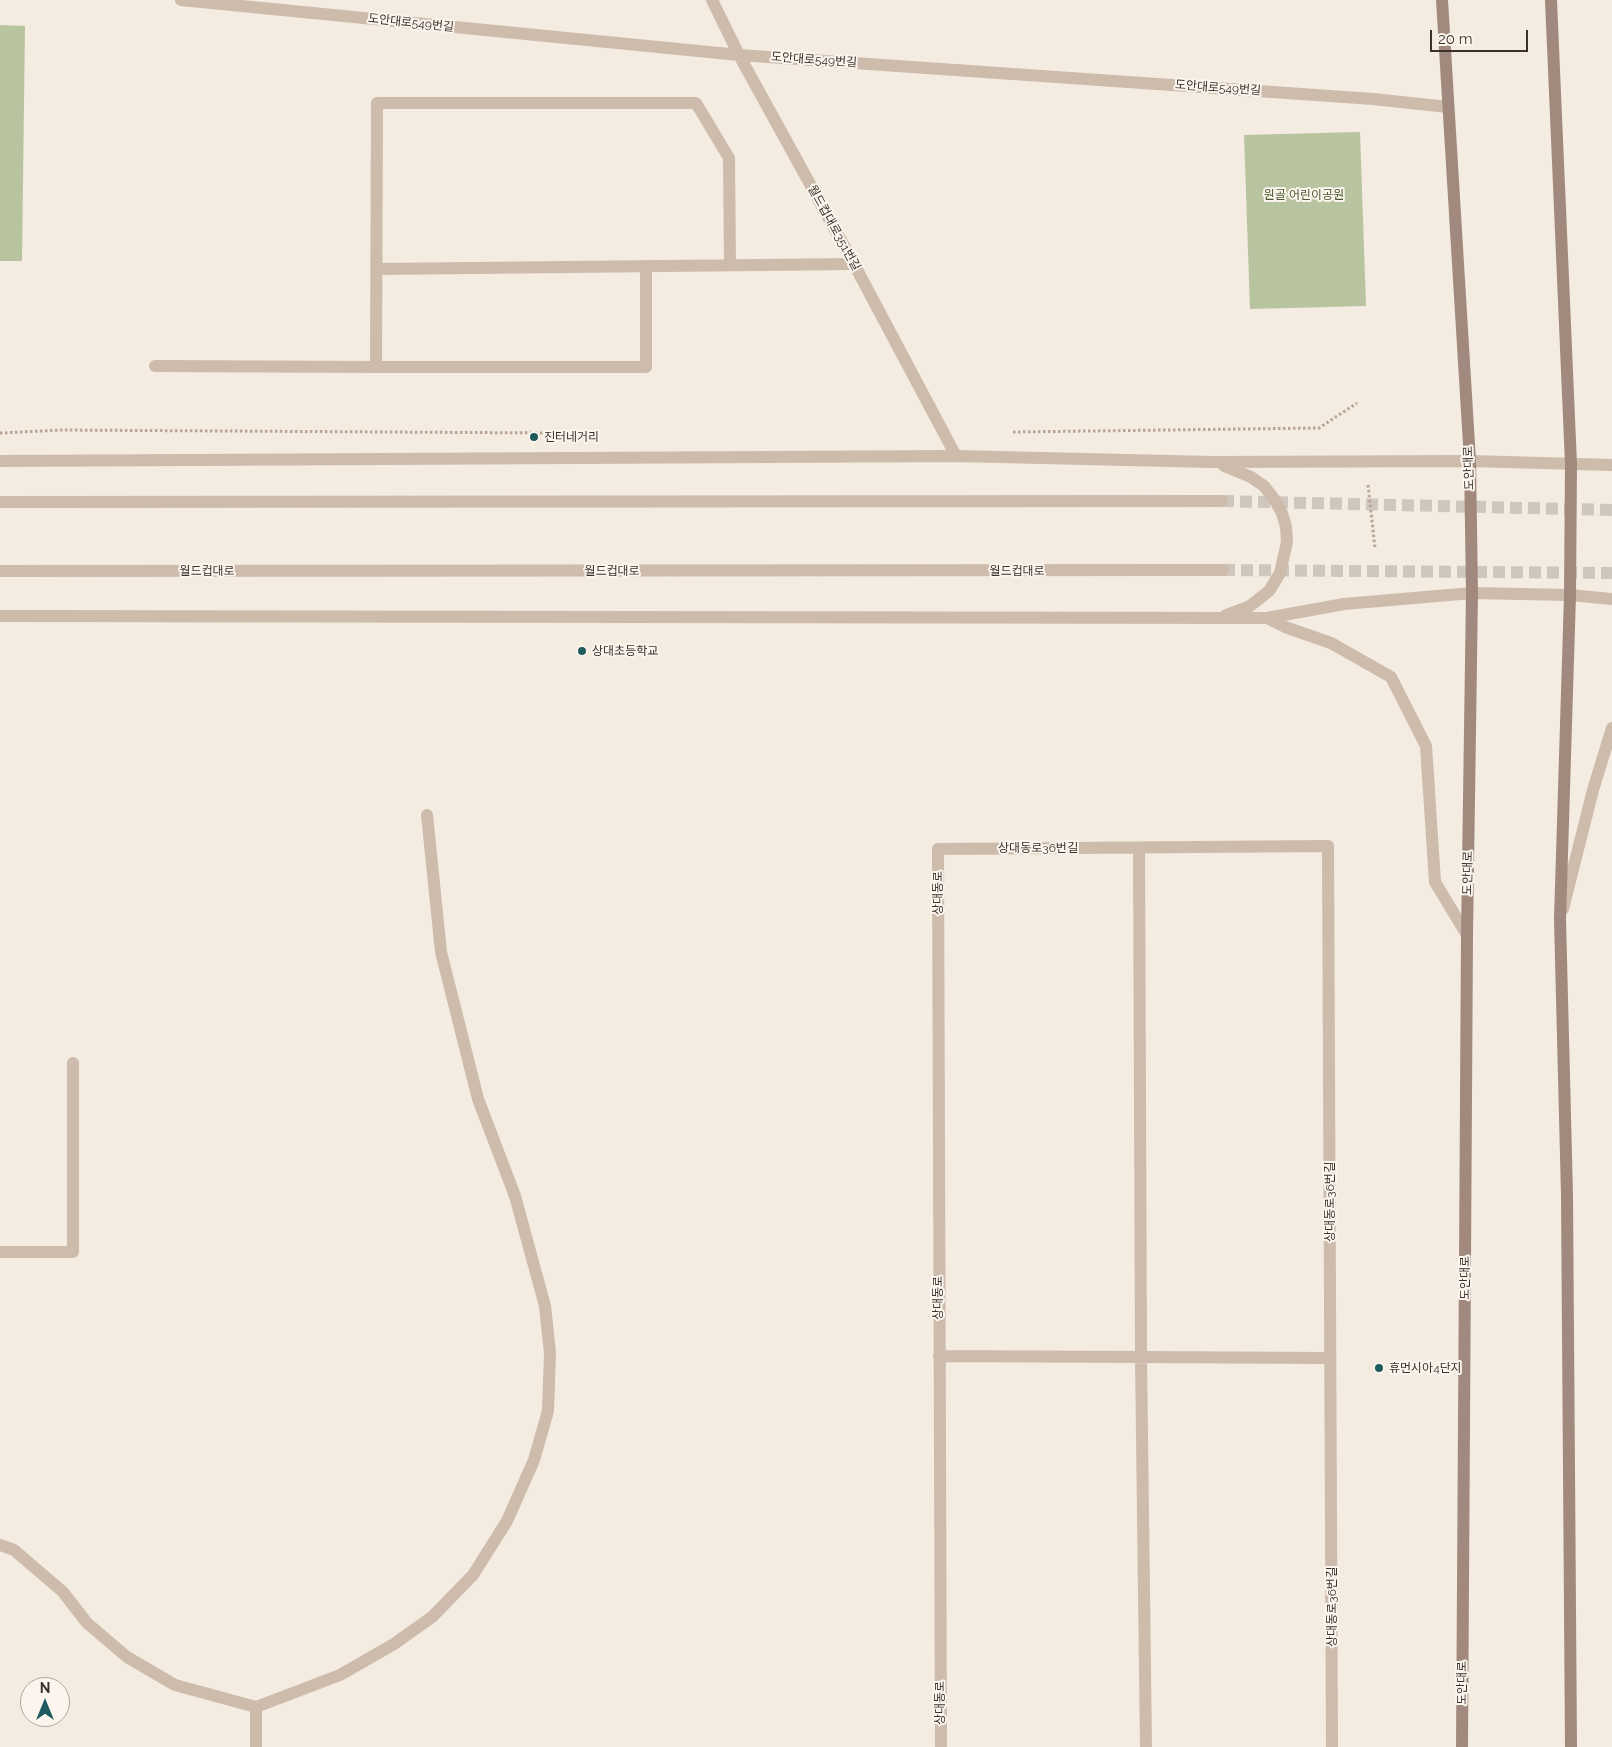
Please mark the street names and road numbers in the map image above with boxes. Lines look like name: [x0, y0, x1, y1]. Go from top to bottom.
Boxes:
street label: 도안대로549번길: [367, 11, 455, 35]
street label: 도안대로549번길: [770, 50, 858, 70]
street label: 도안대로549번길: [1174, 78, 1262, 98]
street label: 월드컵대로351번길: [805, 183, 863, 273]
street label: 도안대로: [1461, 446, 1477, 490]
street label: 월드컵대로: [179, 564, 235, 578]
street label: 월드컵대로: [584, 564, 640, 578]
street label: 월드컵대로: [989, 564, 1045, 578]
street label: 상대동로36번길: [998, 841, 1078, 855]
street label: 도안대로: [1460, 851, 1476, 895]
street label: 상대동로: [931, 871, 945, 915]
street label: 상대동로36번길: [1323, 1162, 1337, 1242]
street label: 도안대로: [1458, 1256, 1472, 1300]
street label: 상대동로: [931, 1276, 945, 1320]
street label: 상대동로36번길: [1325, 1567, 1339, 1647]
street label: 도안대로: [1455, 1661, 1469, 1705]
street label: 상대동로: [933, 1681, 947, 1725]

